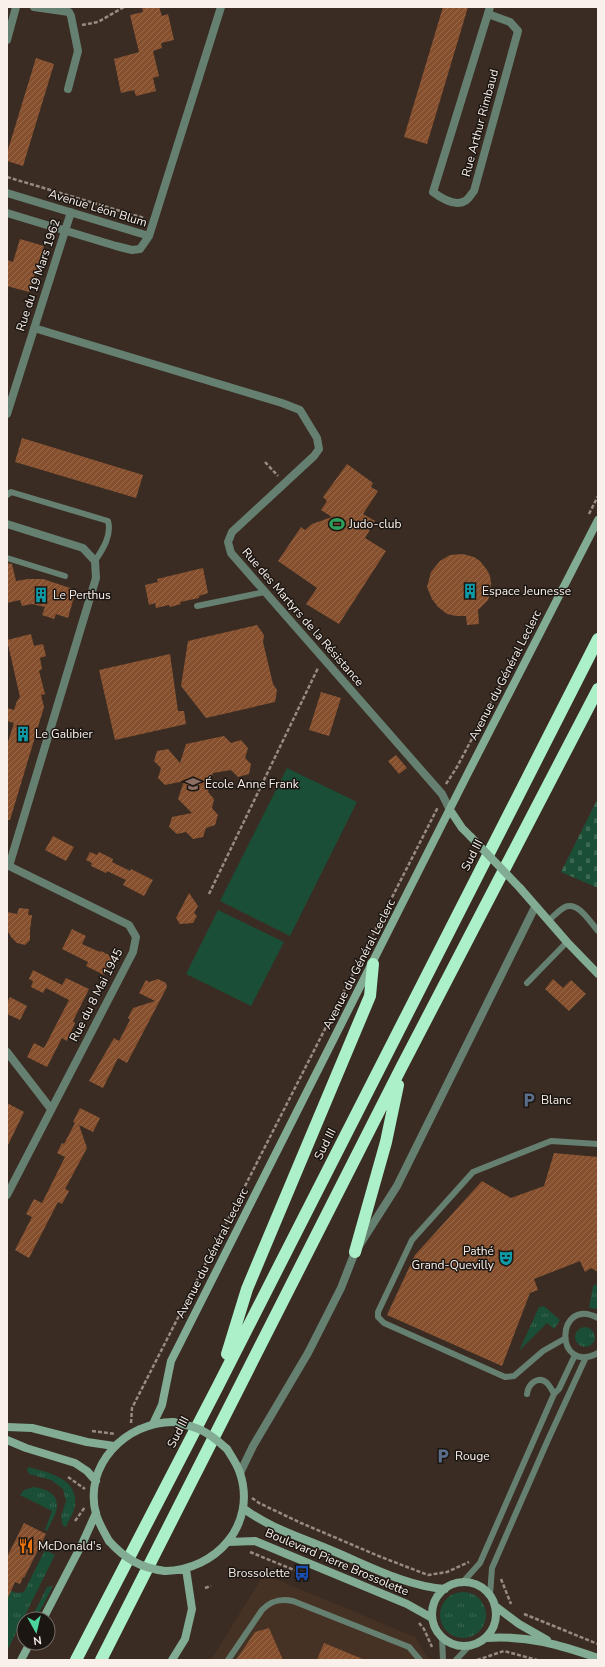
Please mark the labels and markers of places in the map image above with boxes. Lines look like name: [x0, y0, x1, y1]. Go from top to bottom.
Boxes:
sports icon: Judo-club: [328, 515, 346, 533]
place label: Judo-club: [348, 516, 402, 532]
building icon: Espace Jeunesse: [461, 582, 479, 600]
place label: Espace Jeunesse: [482, 583, 571, 599]
building icon: Le Perthus: [32, 586, 50, 604]
place label: Le Perthus: [53, 587, 111, 603]
building icon: Le Galibier: [14, 725, 32, 743]
place label: Le Galibier: [35, 726, 93, 742]
school or university icon: École Anne Frank: [184, 775, 202, 793]
place label: École Anne Frank: [205, 776, 300, 792]
parking icon: Blanc: [520, 1091, 538, 1109]
place label: Blanc: [541, 1092, 572, 1108]
place label: Pathé Grand-Quevilly: [411, 1243, 495, 1273]
theatre icon: Pathé Grand-Quevilly: [497, 1249, 515, 1267]
parking icon: Rouge: [434, 1447, 452, 1465]
place label: Rouge: [455, 1448, 490, 1464]
restaurant icon: McDonald's: [17, 1537, 35, 1555]
place label: McDonald's: [38, 1538, 102, 1554]
bus stop icon: Brossolette: [293, 1564, 311, 1582]
place label: Brossolette: [228, 1565, 290, 1581]

